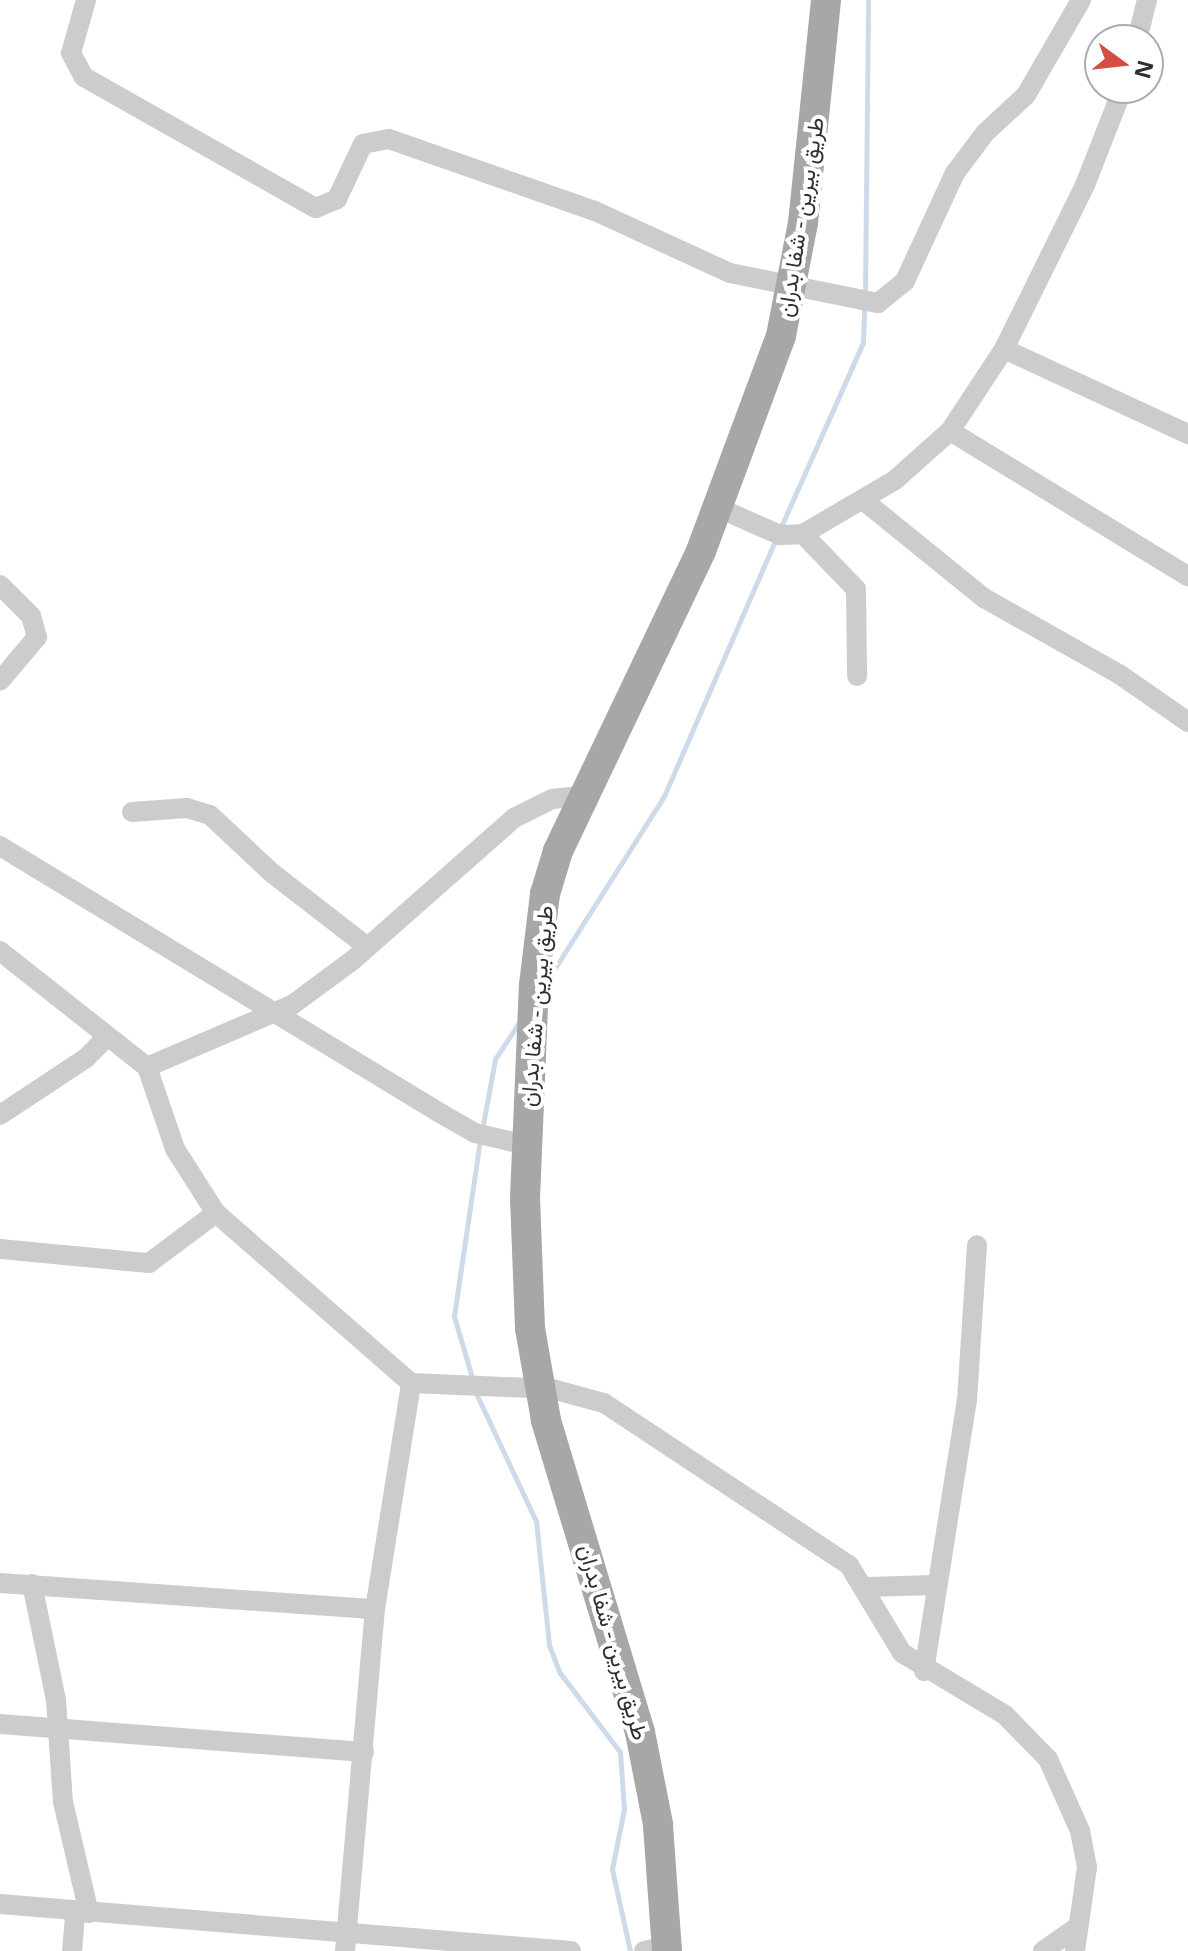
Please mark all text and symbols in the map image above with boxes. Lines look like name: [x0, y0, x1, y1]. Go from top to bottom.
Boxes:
north arrow: [1084, 24, 1164, 104]
text: N: [1128, 57, 1162, 82]
street label: طريق بيرين - شفا بدران: [771, 115, 829, 319]
street label: طريق بيرين - شفا بدران: [514, 904, 558, 1108]
street label: طريق بيرين - شفا بدران: [573, 1541, 655, 1743]

